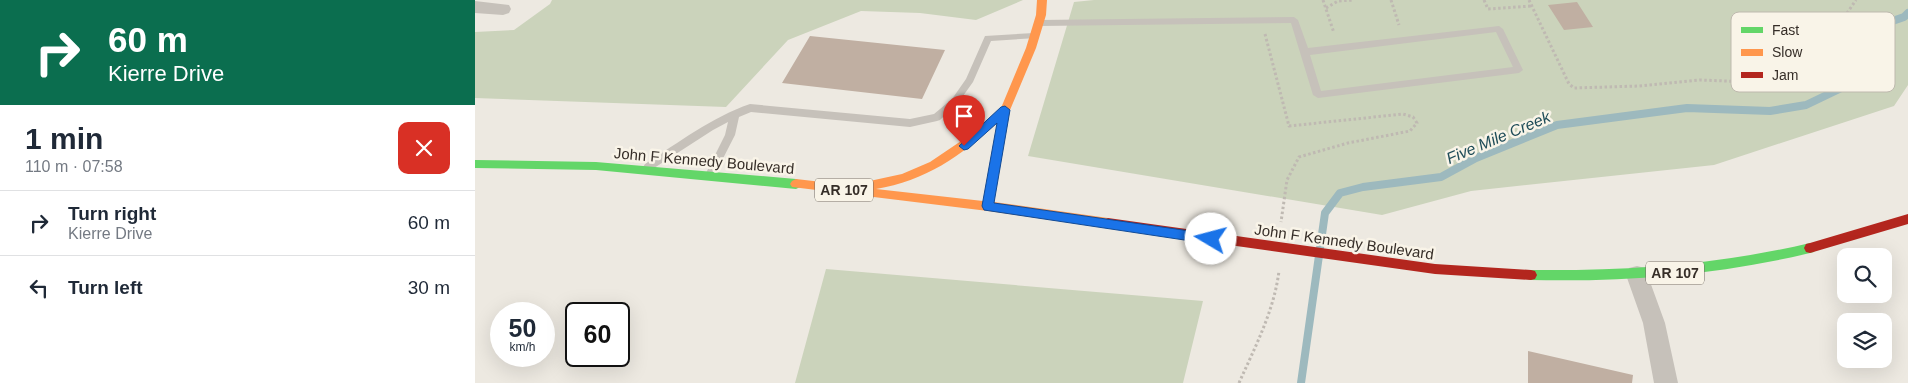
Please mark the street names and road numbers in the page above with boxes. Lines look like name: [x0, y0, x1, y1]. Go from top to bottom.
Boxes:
street label: John F Kennedy Boulevard: [613, 144, 795, 177]
road number: AR 107: [815, 178, 873, 202]
street label: John F Kennedy Boulevard: [1253, 220, 1435, 263]
road number: AR 107: [1646, 262, 1704, 284]

